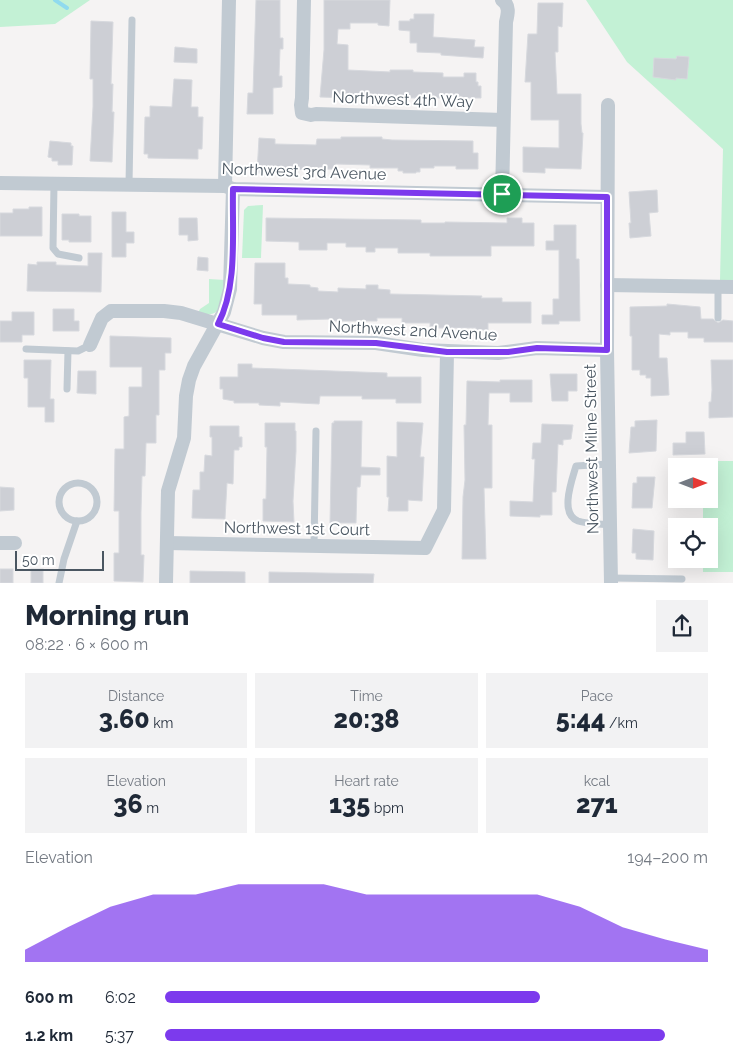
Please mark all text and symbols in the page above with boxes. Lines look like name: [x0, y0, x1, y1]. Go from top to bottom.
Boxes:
street label: Northwest 4th Way: [332, 88, 474, 111]
street label: Northwest 3rd Avenue: [221, 159, 387, 184]
pin: [481, 173, 523, 215]
icon: arrive: [488, 180, 516, 208]
street label: Northwest 2nd Avenue: [328, 317, 498, 344]
street label: Northwest Milne Street: [581, 363, 602, 534]
north arrow: [668, 458, 718, 508]
map controls: [668, 458, 718, 568]
street label: Northwest 1st Court: [224, 518, 371, 539]
button: locate: [668, 518, 718, 568]
scale bar: [15, 548, 104, 571]
text: 50 m: [22, 552, 55, 568]
text: Morning run: [25, 599, 189, 632]
button: share: [656, 600, 708, 652]
text: 08:22 · 6 × 600 m: [25, 635, 148, 654]
text: Distance: [108, 688, 164, 704]
text: Time: [350, 688, 383, 704]
text: Pace: [581, 688, 613, 704]
text: 3.60: [99, 704, 150, 734]
text: 20:38: [333, 704, 400, 734]
text: 5:44: [556, 704, 606, 734]
text: km: [150, 715, 173, 731]
text: /km: [606, 715, 638, 731]
text: Elevation: [106, 773, 166, 789]
text: Heart rate: [334, 773, 399, 789]
text: kcal: [584, 773, 610, 789]
text: 36: [113, 789, 143, 819]
text: 135: [329, 789, 370, 819]
text: 271: [576, 789, 618, 819]
text: m: [143, 800, 159, 816]
text: bpm: [370, 800, 404, 816]
text: Elevation: [25, 848, 93, 867]
text: 194–200 m: [627, 848, 708, 867]
text: 600 m: [25, 988, 73, 1007]
text: 6:02: [105, 988, 136, 1007]
text: 1.2 km: [25, 1026, 73, 1045]
text: 5:37: [105, 1026, 134, 1045]

